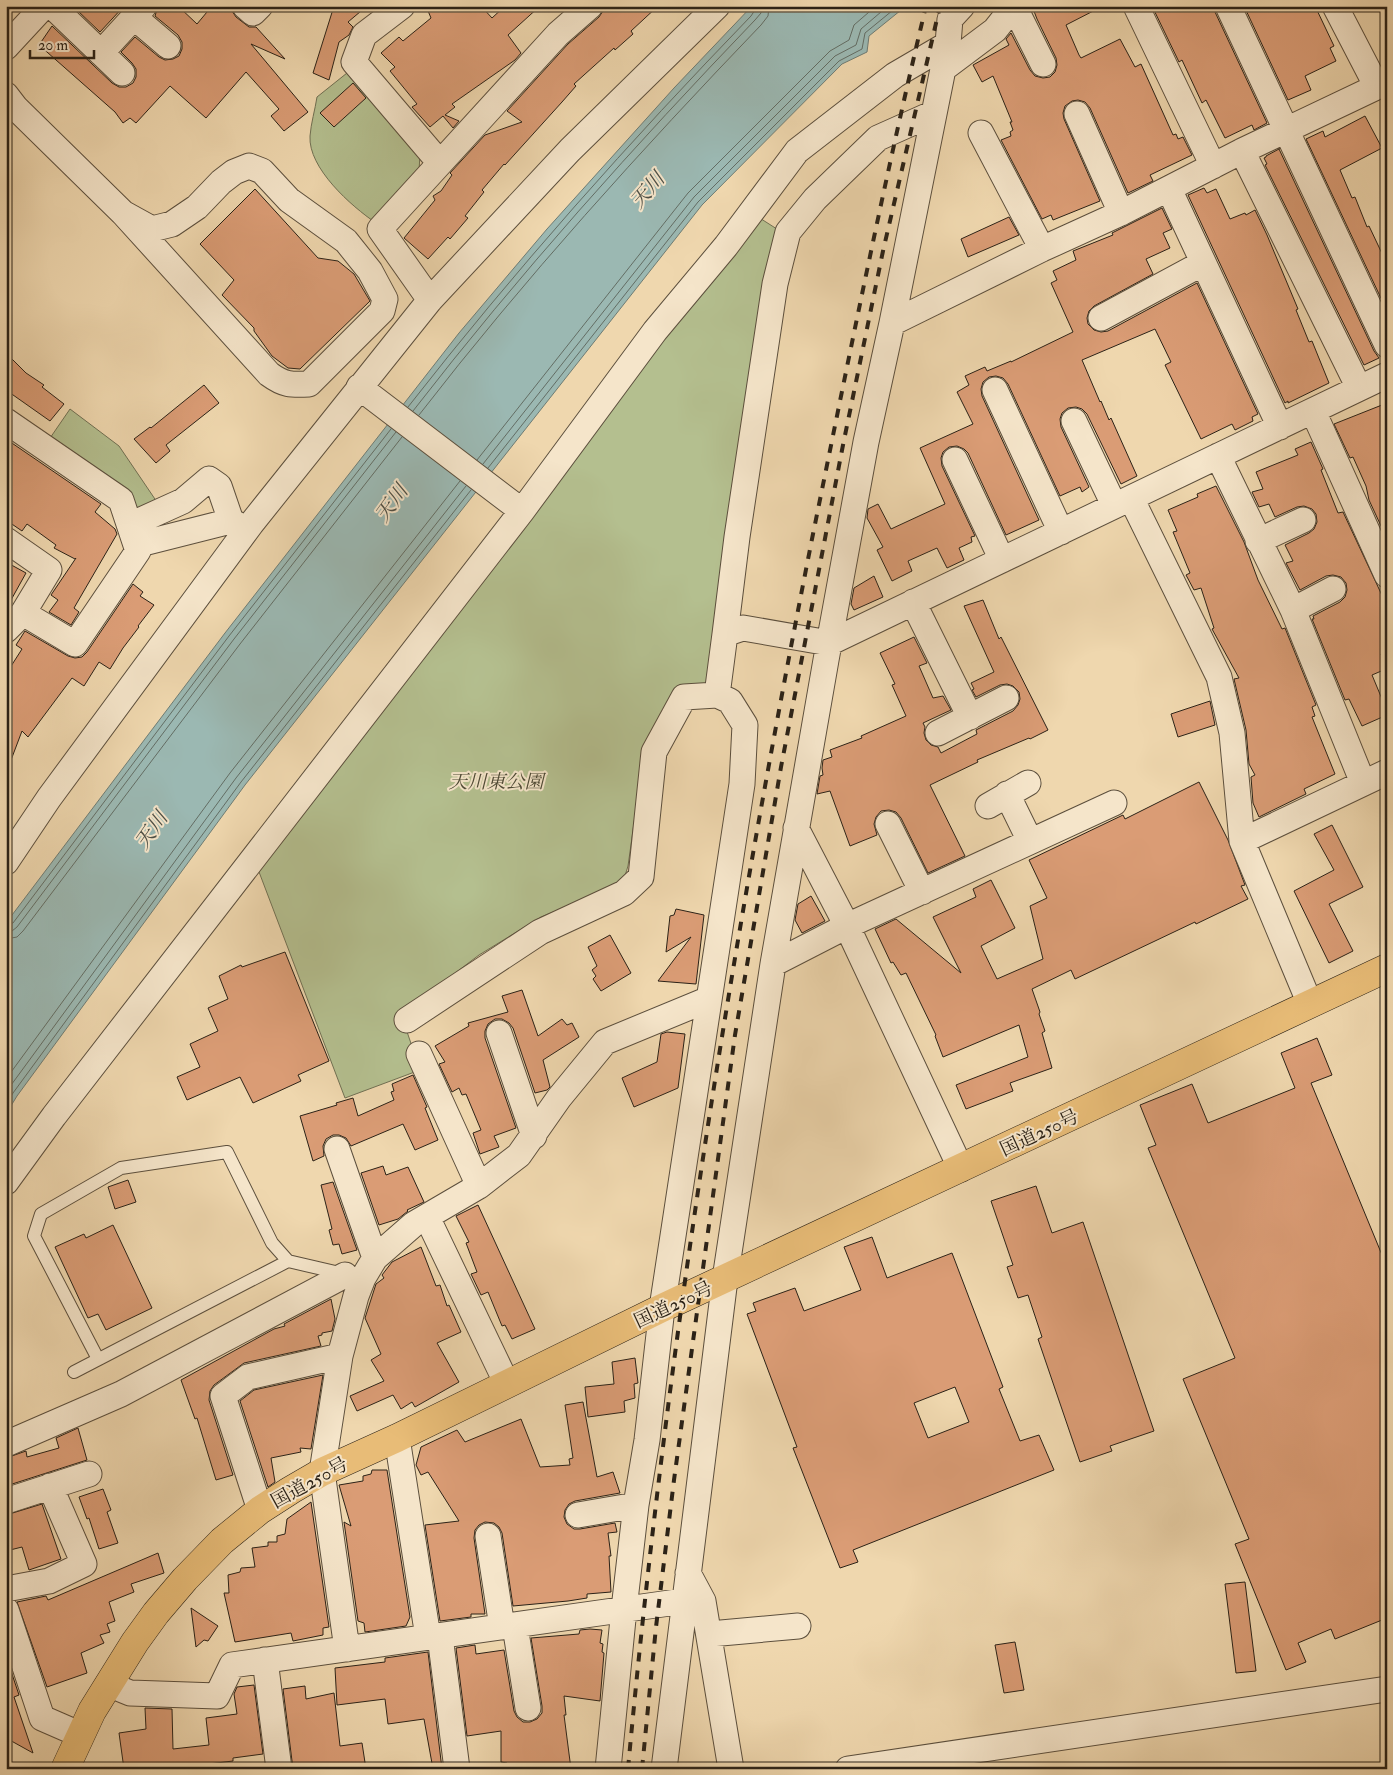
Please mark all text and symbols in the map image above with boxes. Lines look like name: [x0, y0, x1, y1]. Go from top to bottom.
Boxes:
scale bar: [30, 28, 94, 60]
text: 20 m: [38, 36, 68, 55]
water label: 天川: [625, 166, 671, 214]
water label: 天川: [370, 478, 414, 527]
park label: 天川東公園: [448, 770, 546, 794]
water label: 天川: [130, 805, 174, 854]
street label: 国道250号: [996, 1104, 1083, 1162]
street label: 国道250号: [630, 1276, 717, 1334]
street label: 国道250号: [267, 1452, 352, 1514]

